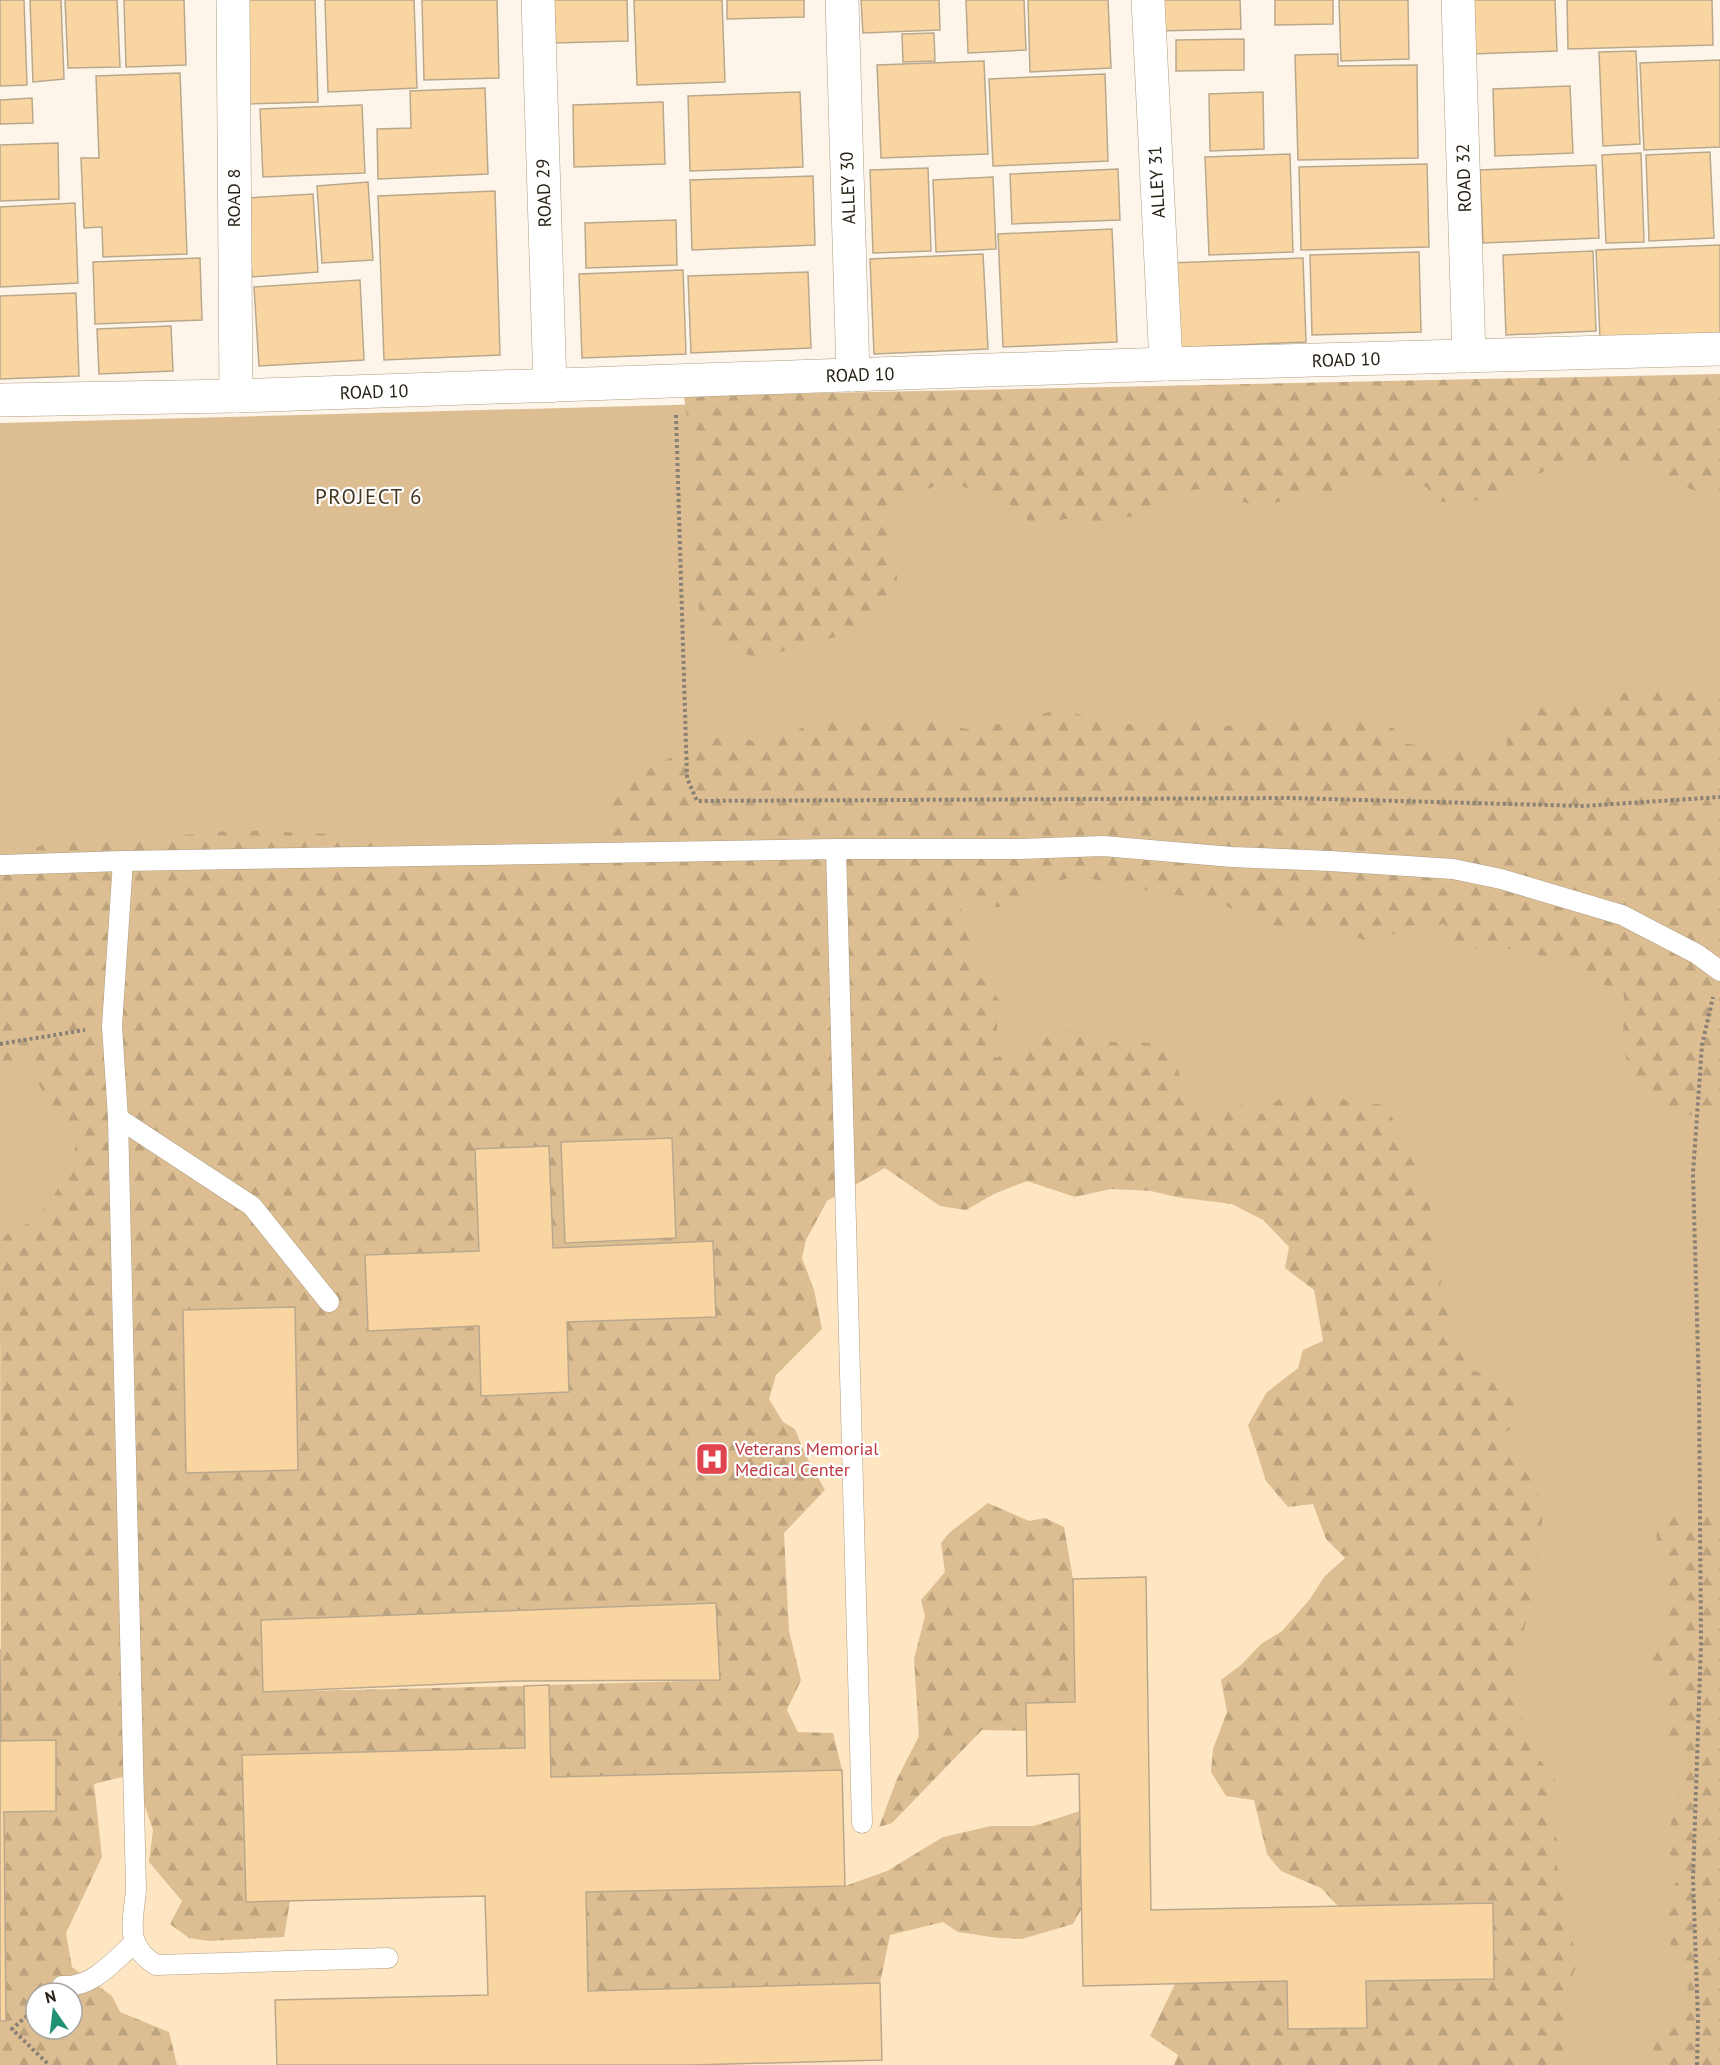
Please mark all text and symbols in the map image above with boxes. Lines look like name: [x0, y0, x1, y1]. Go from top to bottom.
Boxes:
street label: ROAD 32: [1451, 143, 1476, 213]
street label: ALLEY 31: [1143, 145, 1170, 219]
street label: ALLEY 30: [835, 151, 860, 225]
street label: ROAD 29: [531, 158, 556, 228]
street label: ROAD 8: [222, 169, 245, 227]
street label: ROAD 10: [1311, 347, 1381, 372]
street label: ROAD 10: [825, 362, 895, 387]
street label: ROAD 10: [339, 379, 409, 404]
district label: PROJECT 6: [315, 483, 423, 510]
place label: Veterans Memorial Medical Center: [734, 1437, 879, 1481]
hospital icon: Veterans Memorial Medical Center: [694, 1441, 730, 1477]
north arrow: [24, 1981, 84, 2041]
text: N: [43, 1985, 58, 2007]

